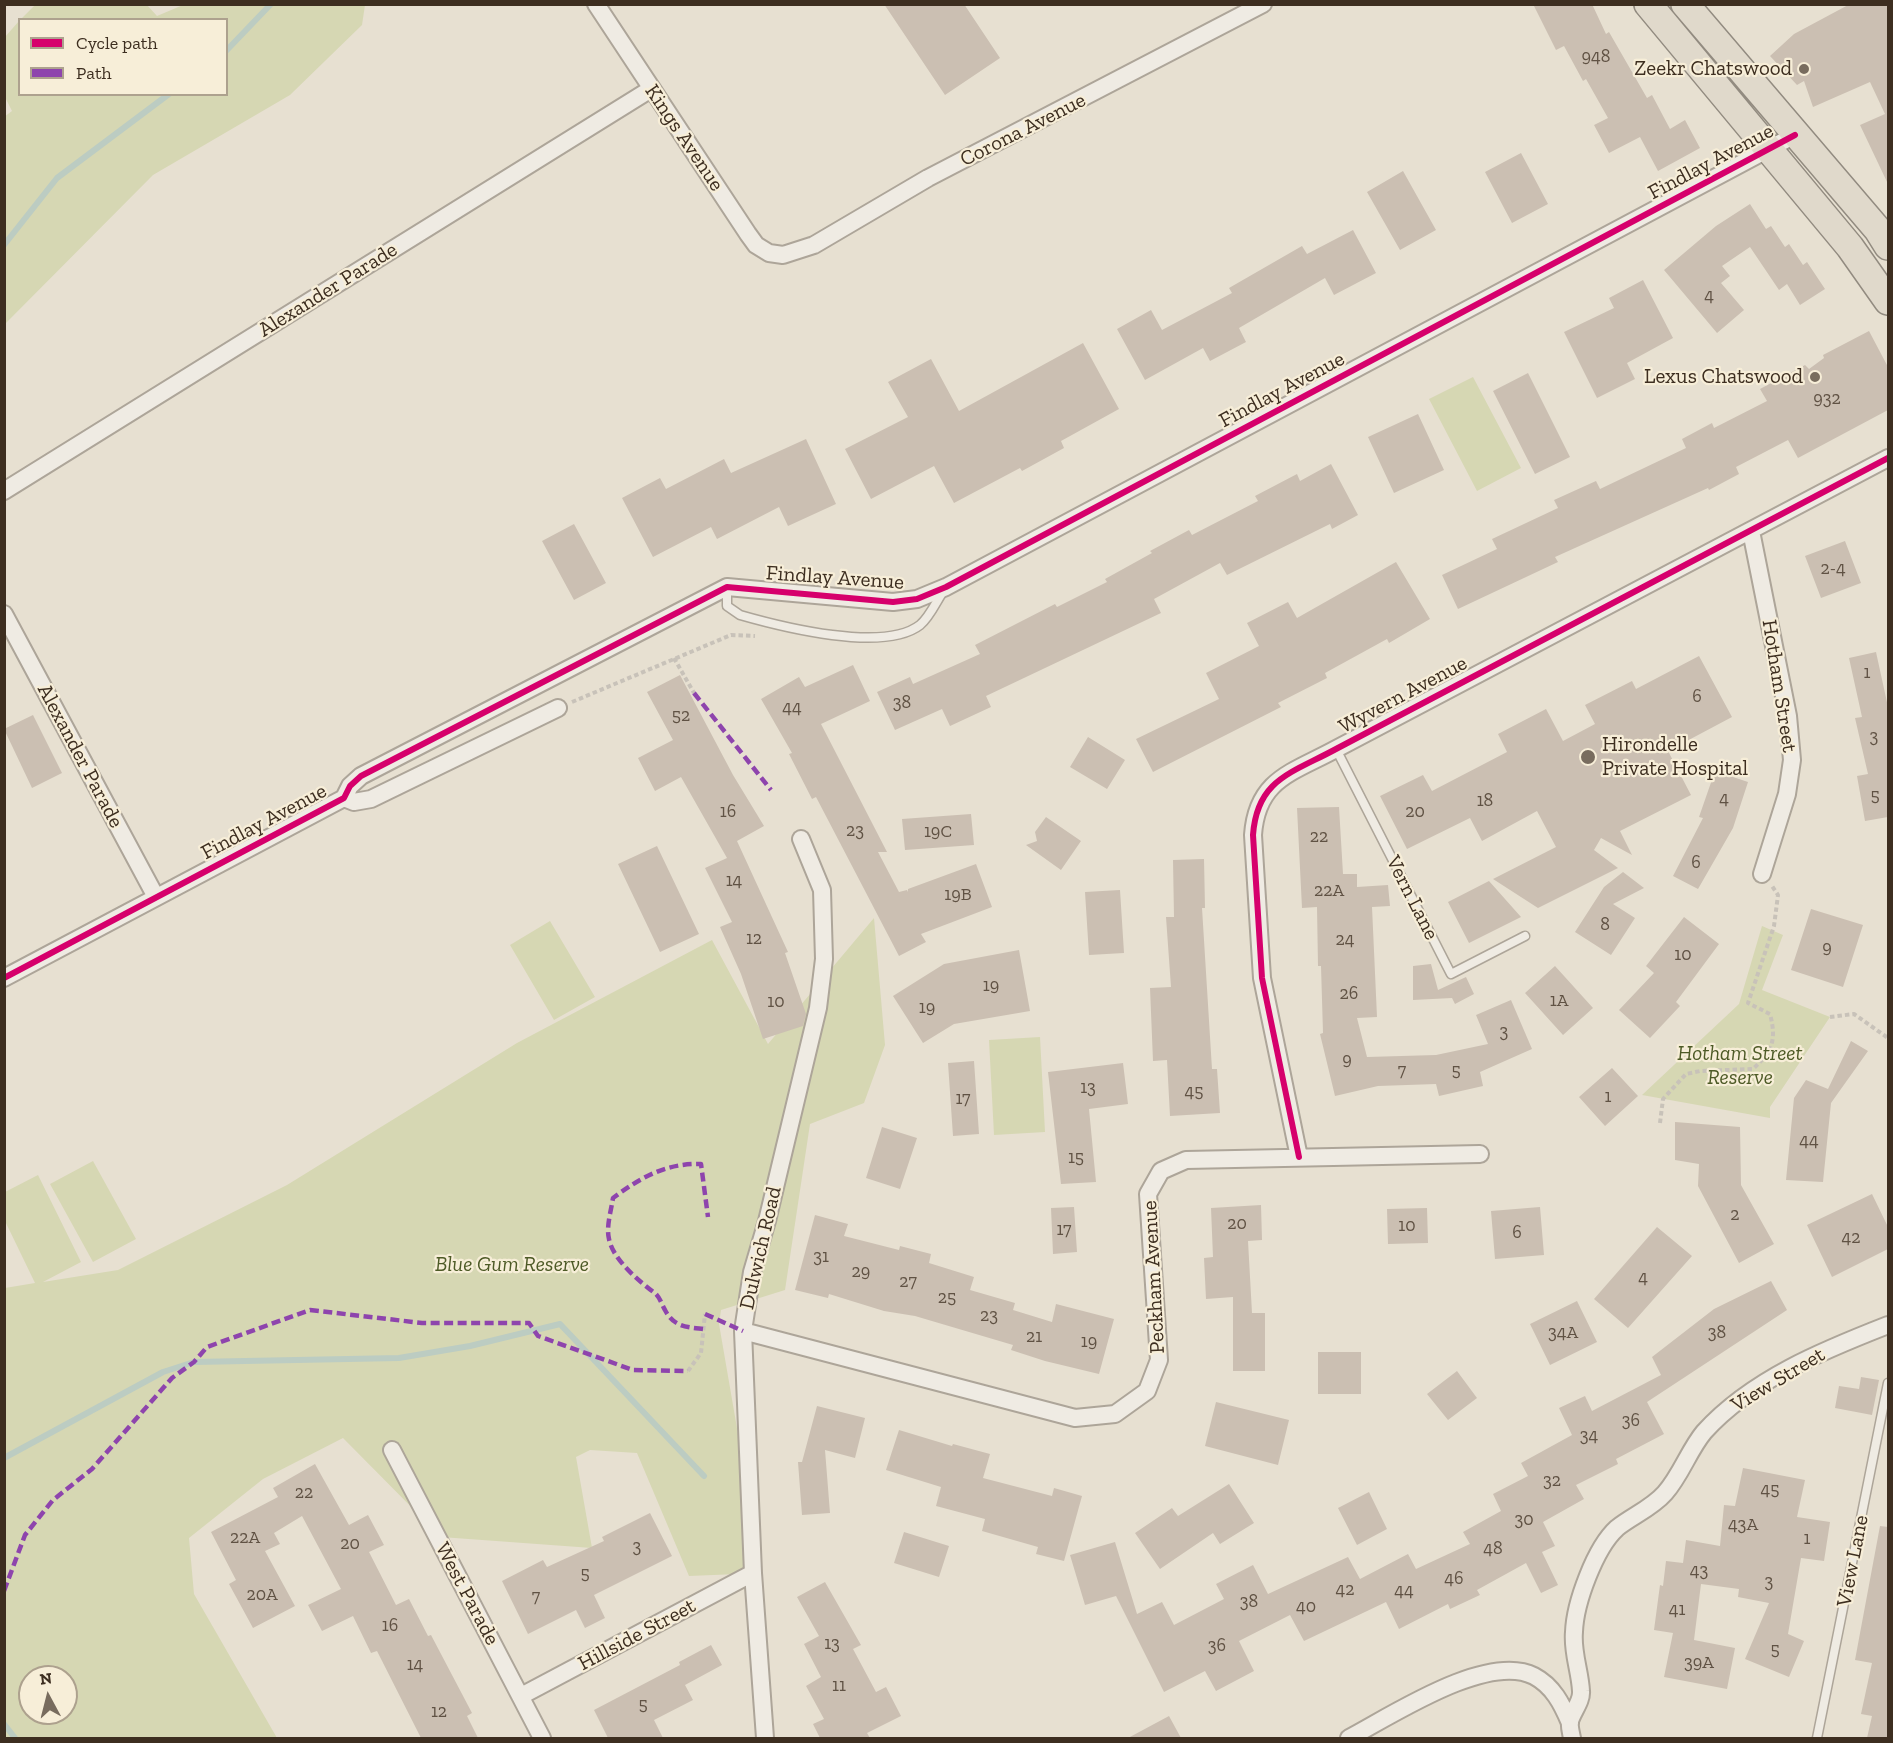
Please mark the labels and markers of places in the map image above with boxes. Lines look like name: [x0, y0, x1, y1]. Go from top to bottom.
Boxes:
place label: Zeekr Chatswood: [1634, 56, 1792, 82]
marker: Zeekr Chatswood: [1797, 62, 1811, 76]
place label: Lexus Chatswood: [1644, 364, 1803, 390]
marker: Lexus Chatswood: [1808, 370, 1822, 384]
place label: Hirondelle Private Hospital: [1602, 732, 1748, 782]
marker: Hirondelle Private Hospital: [1579, 748, 1597, 766]

